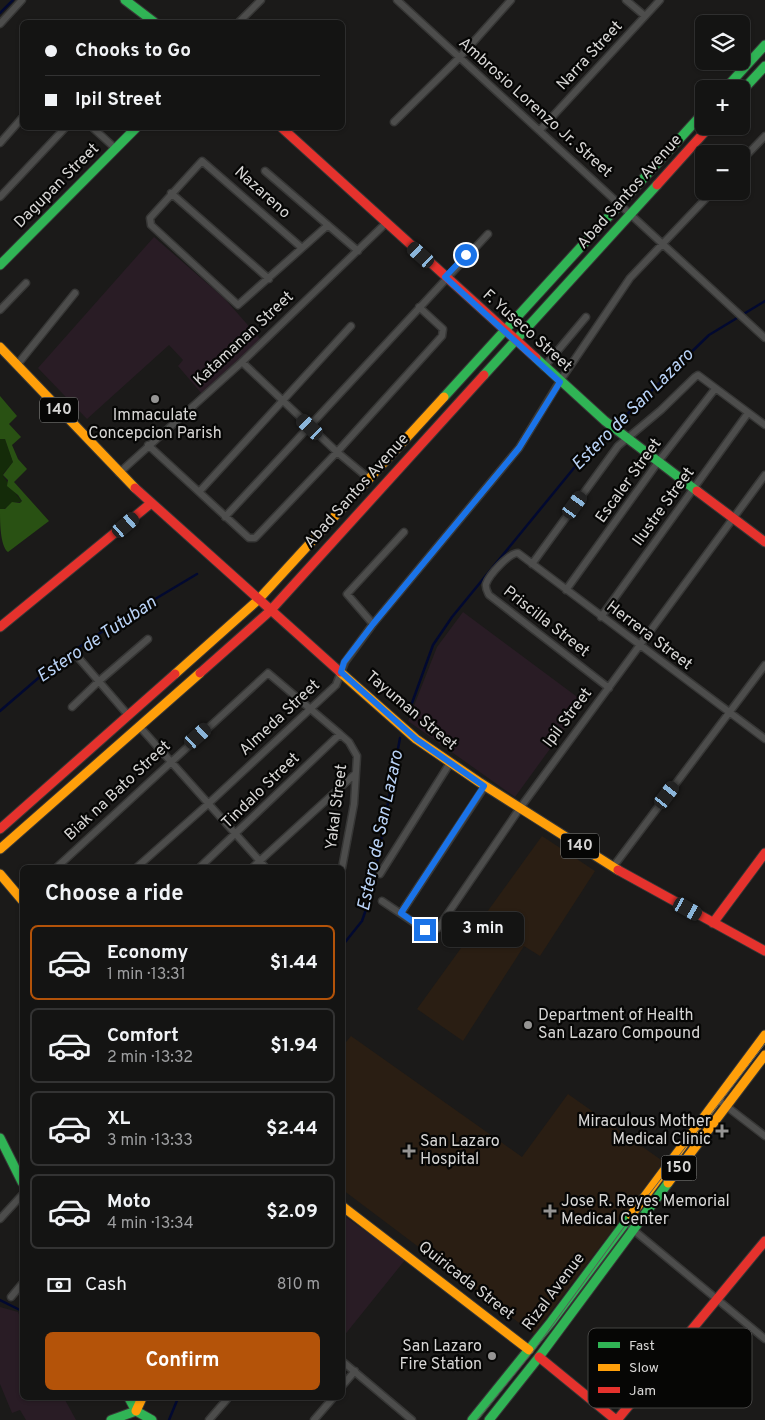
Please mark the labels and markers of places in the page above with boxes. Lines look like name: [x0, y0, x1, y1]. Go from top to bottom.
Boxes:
marker: Immaculate Concepcion Parish: [149, 393, 161, 405]
place label: Immaculate Concepcion Parish: [88, 406, 222, 444]
place label: Department of Health San Lazaro Compound: [538, 1006, 700, 1044]
marker: Department of Health San Lazaro Compound: [522, 1019, 534, 1031]
place label: Miraculous Mother Medical Clinic: [578, 1112, 711, 1150]
marker: Miraculous Mother Medical Clinic: [715, 1124, 729, 1138]
place label: San Lazaro Hospital: [420, 1132, 500, 1170]
marker: San Lazaro Hospital: [402, 1144, 416, 1158]
place label: Jose R. Reyes Memorial Medical Center: [561, 1192, 730, 1230]
marker: Jose R. Reyes Memorial Medical Center: [543, 1204, 557, 1218]
place label: San Lazaro Fire Station: [400, 1337, 482, 1375]
marker: San Lazaro Fire Station: [486, 1350, 498, 1362]

